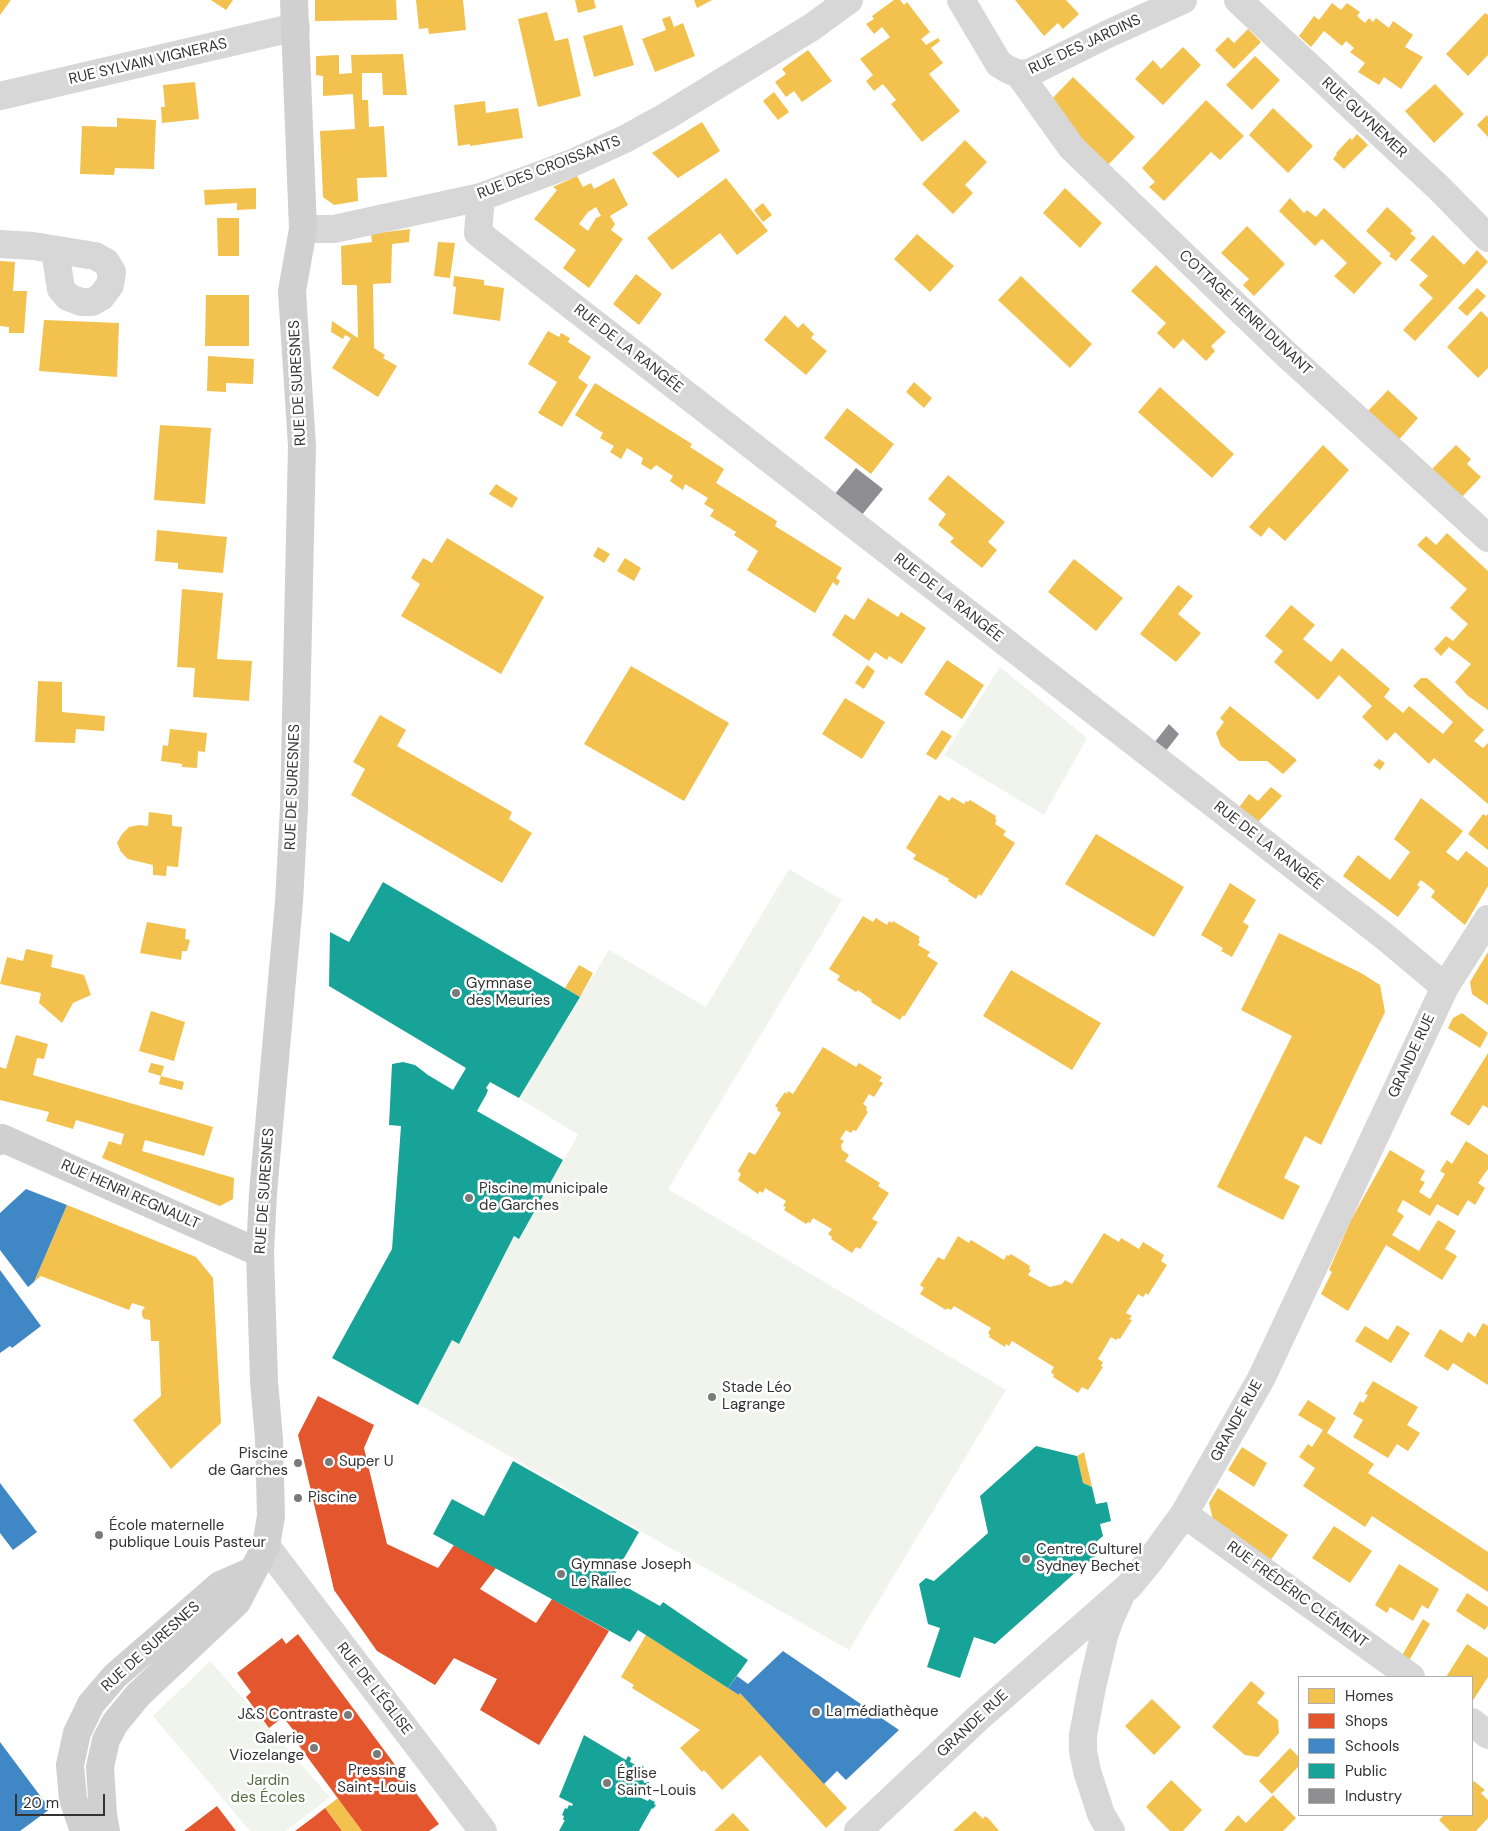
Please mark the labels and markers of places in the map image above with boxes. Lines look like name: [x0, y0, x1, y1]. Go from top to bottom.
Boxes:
place label: Gymnase des Meuries: [466, 975, 550, 1010]
marker: Gymnase des Meuries: [450, 987, 462, 999]
place label: Piscine municipale de Garches: [479, 1180, 608, 1215]
marker: Piscine municipale de Garches: [463, 1192, 475, 1204]
place label: Stade Léo Lagrange: [722, 1379, 792, 1414]
marker: Stade Léo Lagrange: [706, 1391, 718, 1403]
place label: Piscine de Garches: [208, 1445, 288, 1480]
place label: Super U: [339, 1453, 394, 1471]
marker: Super U: [323, 1456, 335, 1468]
marker: Piscine de Garches: [292, 1457, 304, 1469]
place label: Piscine: [308, 1489, 357, 1507]
marker: Piscine: [292, 1492, 304, 1504]
place label: École maternelle publique Louis Pasteur: [109, 1517, 266, 1552]
marker: École maternelle publique Louis Pasteur: [93, 1529, 105, 1541]
place label: Centre Culturel Sydney Bechet: [1036, 1541, 1142, 1576]
marker: Centre Culturel Sydney Bechet: [1020, 1553, 1032, 1565]
place label: Gymnase Joseph Le Rallec: [571, 1556, 691, 1591]
marker: Gymnase Joseph Le Rallec: [555, 1568, 567, 1580]
place label: La médiathèque: [826, 1703, 938, 1721]
place label: J&S Contraste: [238, 1706, 338, 1724]
marker: La médiathèque: [810, 1706, 822, 1718]
marker: J&S Contraste: [342, 1709, 354, 1721]
place label: Galerie Viozelange: [229, 1730, 304, 1765]
marker: Galerie Viozelange: [308, 1742, 320, 1754]
marker: Pressing Saint-Louis: [371, 1748, 383, 1760]
place label: Pressing Saint-Louis: [337, 1762, 417, 1797]
place label: Église Saint-Louis: [617, 1765, 696, 1800]
marker: Église Saint-Louis: [601, 1777, 613, 1789]

